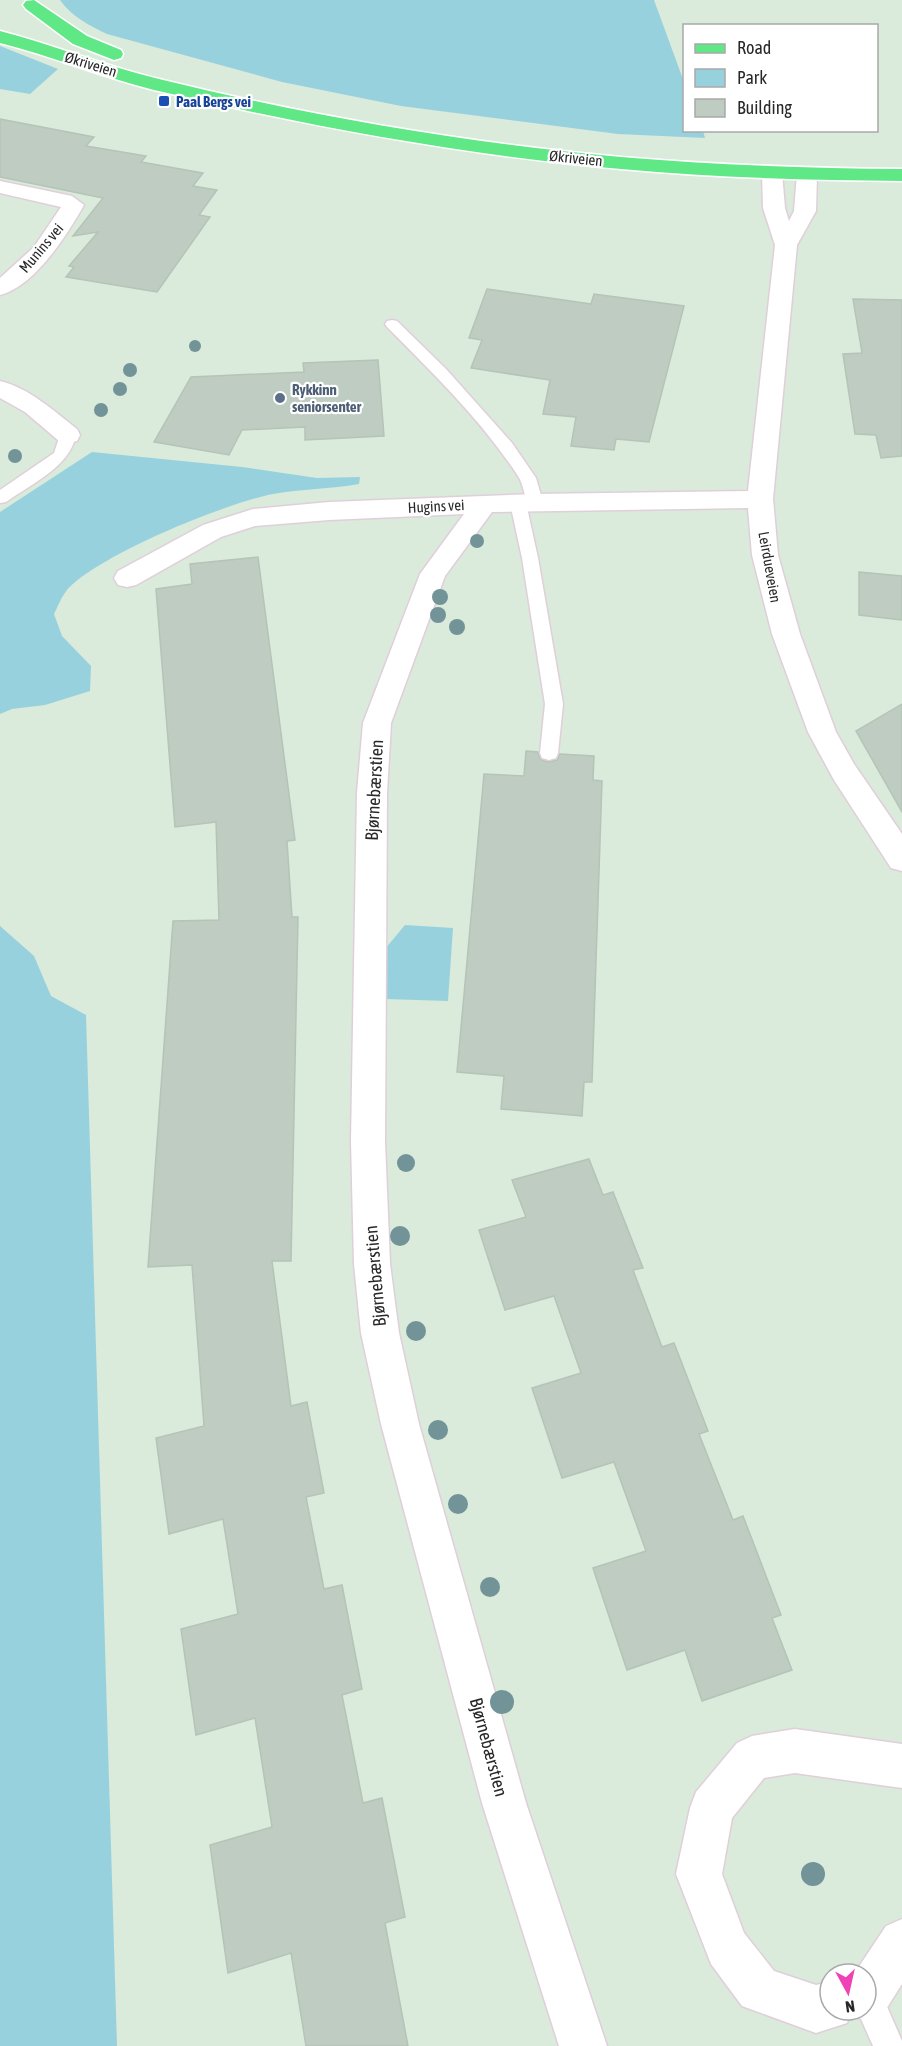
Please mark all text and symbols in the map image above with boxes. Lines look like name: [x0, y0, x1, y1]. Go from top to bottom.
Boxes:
legend: [683, 24, 878, 132]
text: Road: [737, 37, 771, 58]
street label: Økriveien: [63, 48, 119, 80]
text: Park: [737, 67, 767, 88]
place label: Paal Bergs vei: [176, 93, 251, 110]
marker: Paal Bergs vei: [157, 94, 171, 108]
text: Building: [737, 97, 792, 118]
street label: Økriveien: [548, 147, 604, 169]
street label: Munins vei: [16, 220, 66, 276]
place label: Rykkinn seniorsenter: [292, 381, 362, 415]
marker: Rykkinn seniorsenter: [273, 391, 287, 405]
street label: Hugins vei: [407, 496, 465, 516]
street label: Leirdueveien: [755, 530, 785, 604]
street label: Bjørnebærstien: [361, 739, 387, 841]
street label: Bjørnebærstien: [360, 1225, 390, 1327]
street label: Bjørnebærstien: [466, 1695, 512, 1799]
north arrow: [818, 1962, 878, 2022]
text: N: [844, 1997, 856, 2016]

